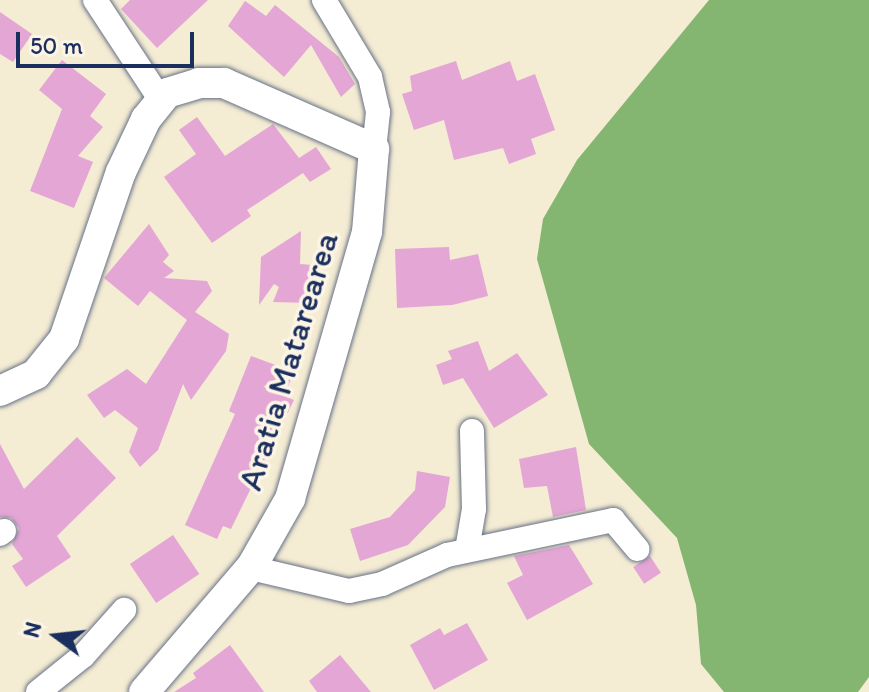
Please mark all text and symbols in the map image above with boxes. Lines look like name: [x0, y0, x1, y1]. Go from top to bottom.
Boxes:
scale bar: [20, 16, 198, 66]
text: 50 m: [30, 31, 83, 60]
street label: Aratia Matarearea: [229, 227, 347, 495]
north arrow: [16, 596, 96, 676]
text: N: [17, 619, 47, 640]

